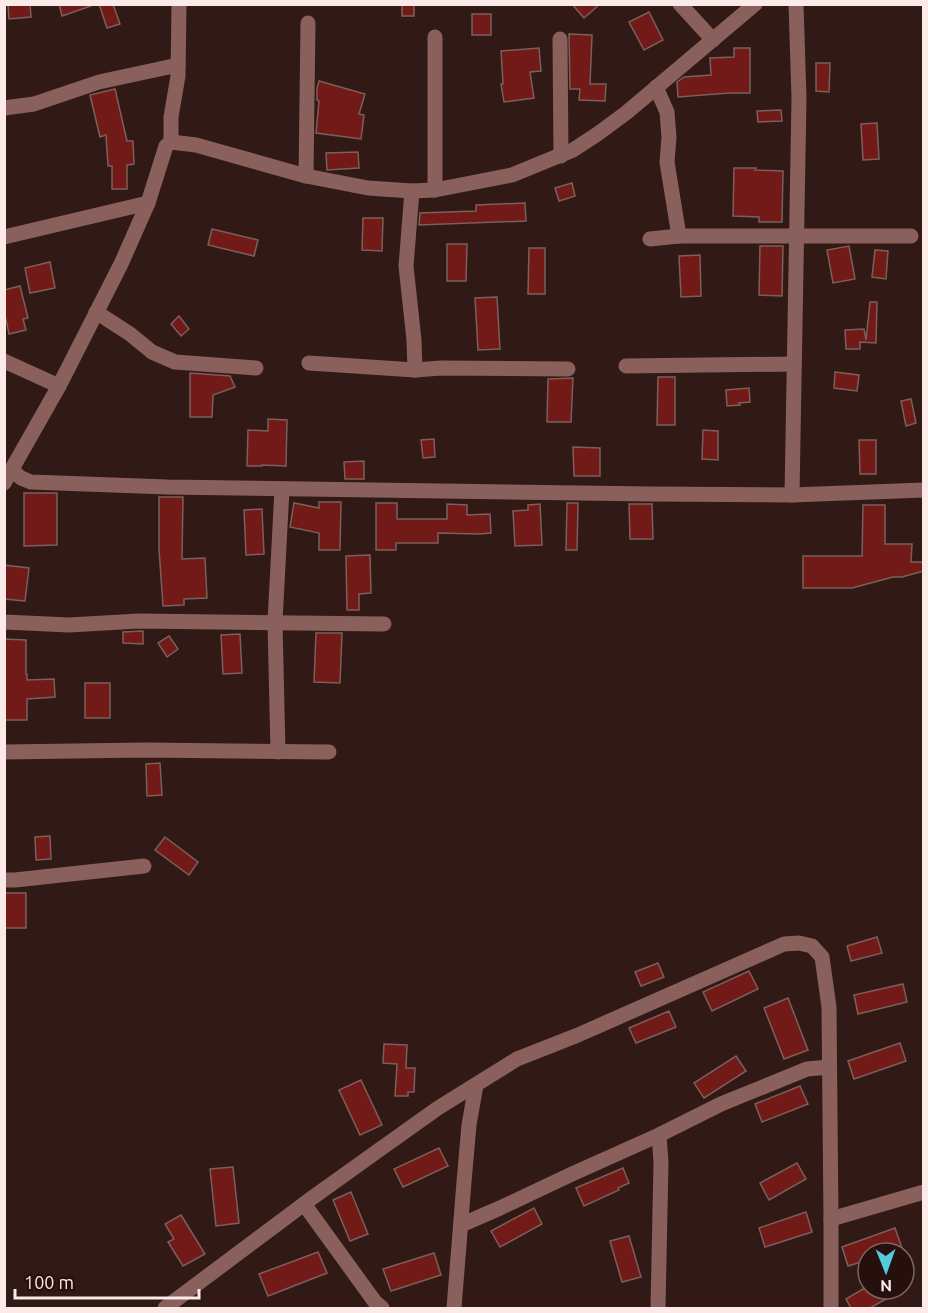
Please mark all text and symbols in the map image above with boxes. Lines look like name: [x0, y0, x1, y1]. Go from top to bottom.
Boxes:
north arrow: [856, 1241, 916, 1301]
scale bar: [15, 1262, 200, 1300]
text: 100 m: [24, 1272, 74, 1292]
text: N: [880, 1277, 892, 1295]

